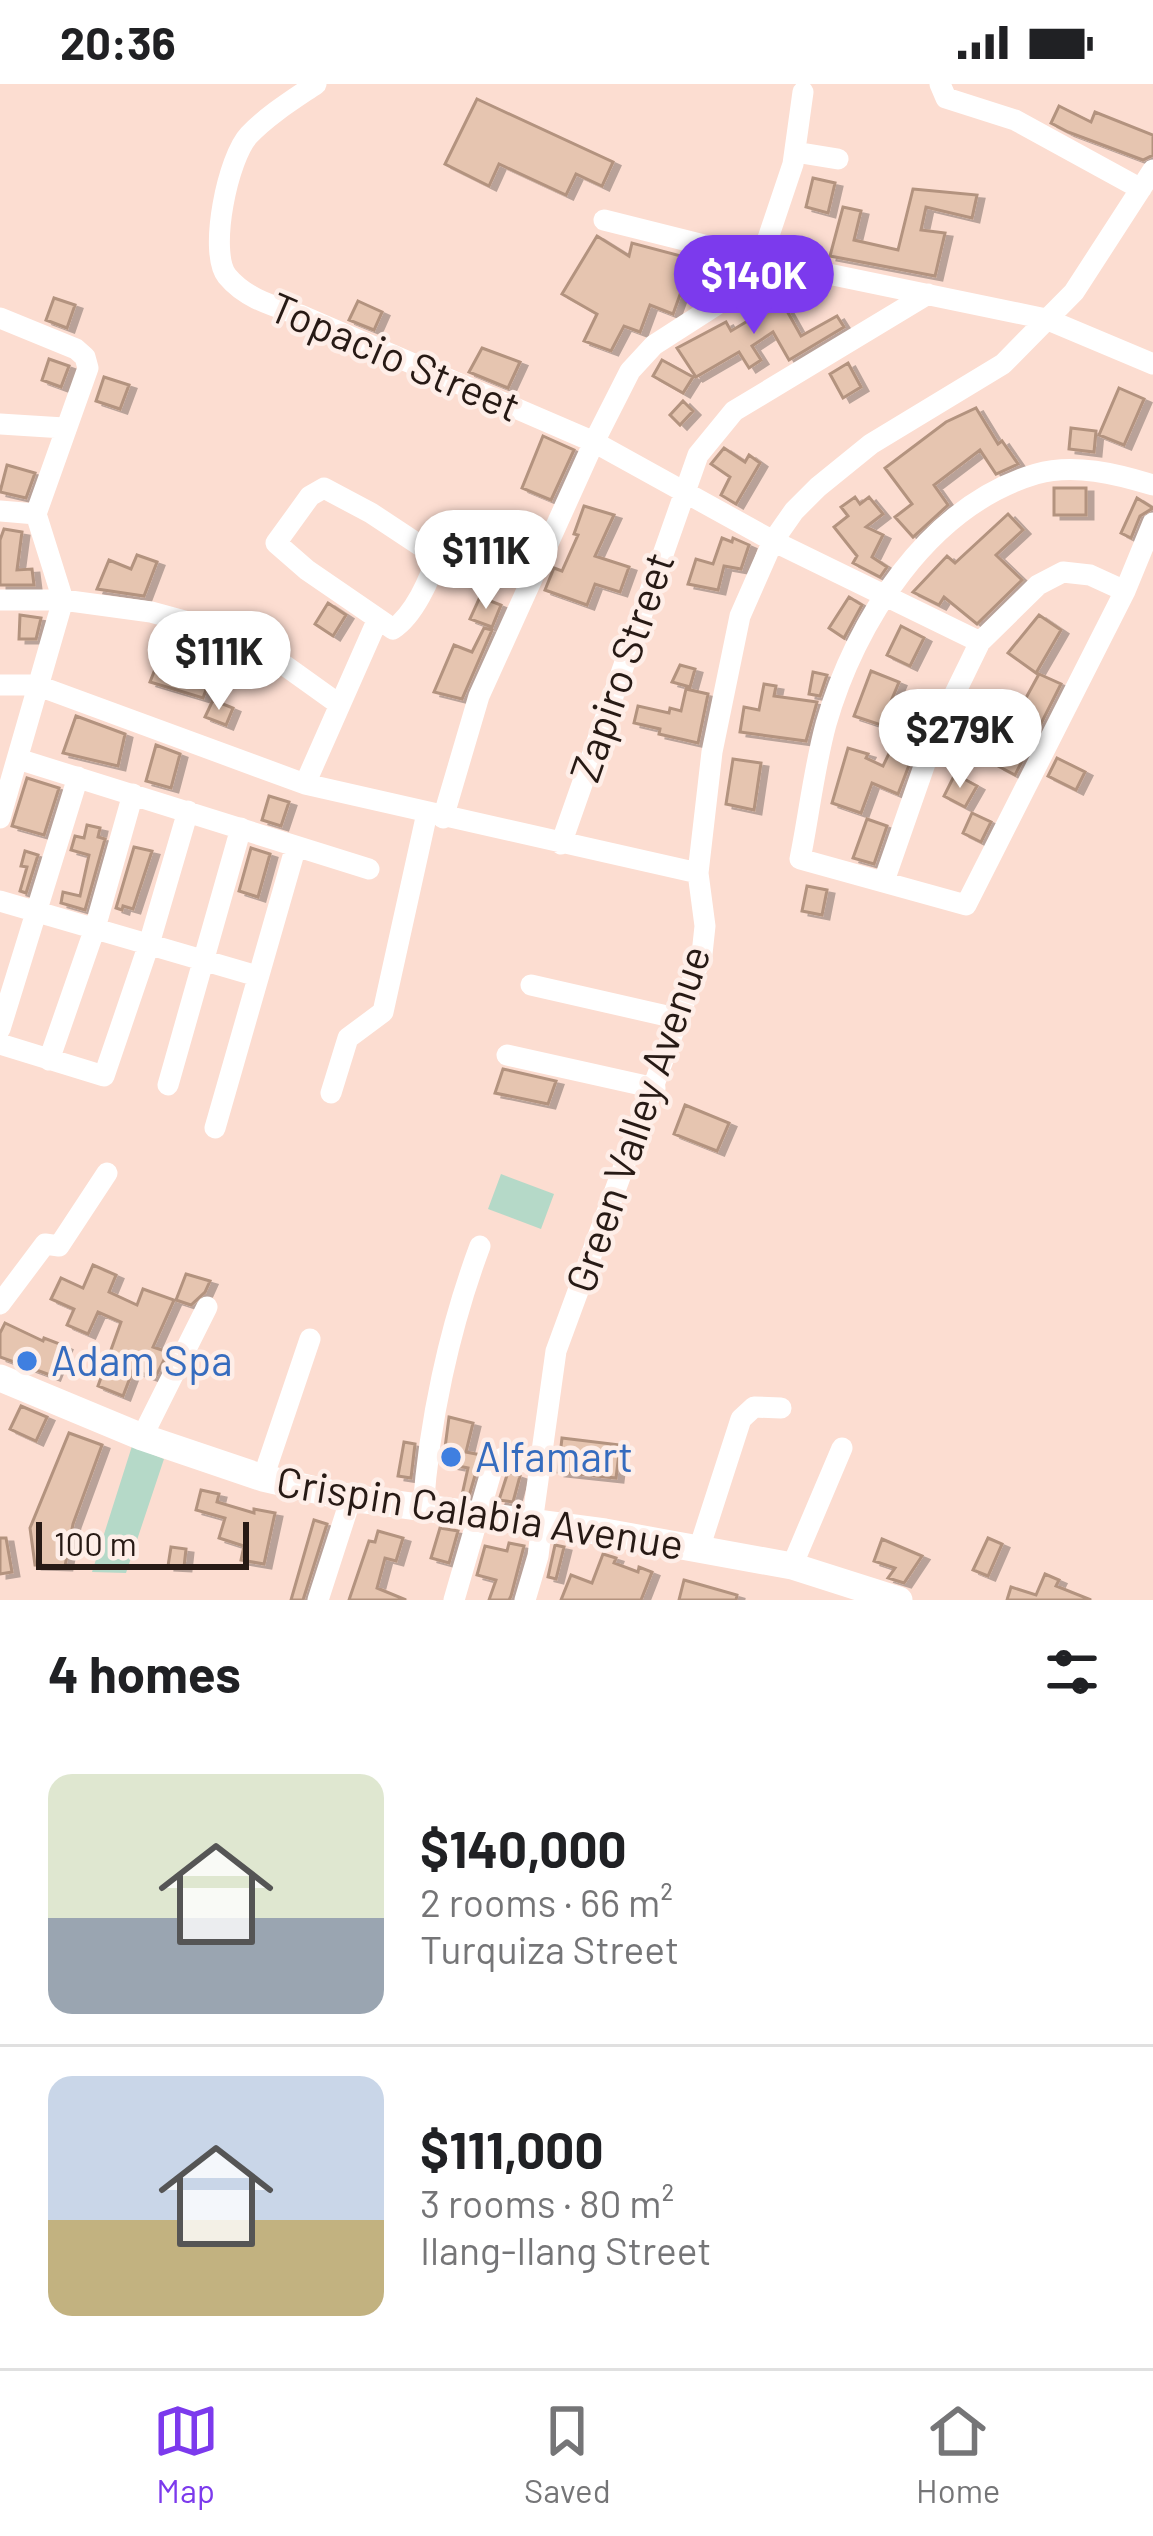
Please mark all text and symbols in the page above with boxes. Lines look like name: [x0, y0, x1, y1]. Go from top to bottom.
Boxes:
text: 20:36: [60, 15, 176, 69]
pin: $140K: [670, 235, 838, 337]
text: $140K: [701, 250, 807, 297]
street label: Topacio Street: [263, 280, 528, 431]
pin: $111K: [402, 510, 570, 612]
text: $111K: [442, 525, 530, 572]
street label: Zapiro Street: [557, 545, 684, 788]
pin: $111K: [135, 611, 303, 713]
text: $111K: [175, 626, 263, 673]
pin: $279K: [876, 689, 1044, 791]
text: $279K: [906, 704, 1014, 751]
street label: Green Valley Avenue: [553, 938, 720, 1299]
place label: Adam Spa: [51, 1334, 233, 1385]
marker: Adam Spa: [14, 1348, 40, 1374]
place label: Alfamart: [475, 1430, 633, 1480]
marker: Alfamart: [438, 1444, 464, 1470]
street label: Crispin Calabia Avenue: [273, 1454, 687, 1569]
scale bar: [36, 1516, 249, 1569]
text: 100 m: [54, 1523, 137, 1563]
icon: filters: [1039, 1639, 1105, 1705]
text: 4 homes: [48, 1642, 241, 1703]
text: $140,000: [420, 1817, 627, 1878]
icon: home: [144, 1822, 288, 1966]
text: 2 rooms · 66 m²: [420, 1878, 673, 1925]
text: Turquiza Street: [420, 1925, 679, 1972]
text: $111,000: [420, 2118, 603, 2179]
icon: home: [144, 2124, 288, 2268]
text: 3 rooms · 80 m²: [420, 2179, 674, 2226]
text: Ilang-Ilang Street: [420, 2226, 711, 2273]
tab: Map: [153, 2398, 219, 2510]
tab: Saved: [524, 2398, 611, 2510]
tab: Home: [916, 2398, 1000, 2510]

